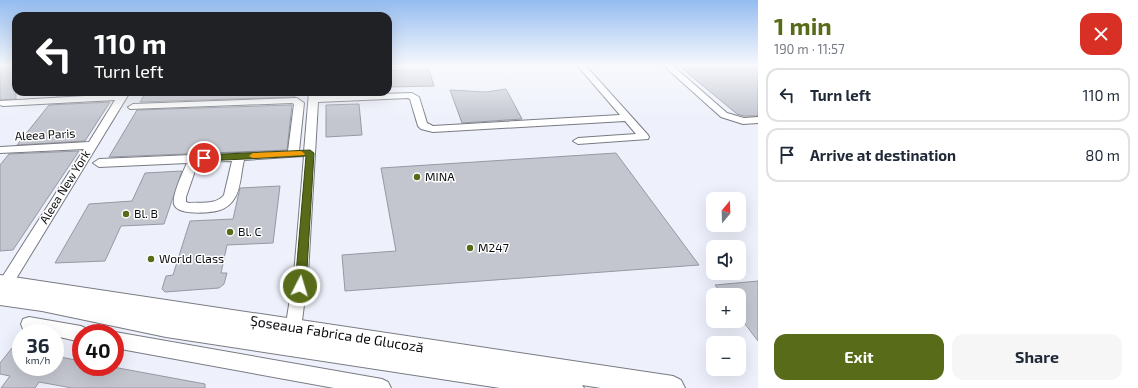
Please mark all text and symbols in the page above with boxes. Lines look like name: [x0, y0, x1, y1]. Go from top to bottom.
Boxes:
text: 1 min: [774, 11, 832, 40]
button: close: [1080, 13, 1122, 55]
text: 110 m: [94, 26, 167, 60]
icon: left: [28, 28, 80, 80]
text: 190 m · 11:57: [774, 41, 845, 57]
text: Turn left: [94, 60, 164, 82]
icon: left: [776, 84, 798, 106]
text: Turn left: [810, 86, 871, 104]
text: 110 m: [1083, 86, 1120, 104]
street label: Aleea Paris: [14, 125, 76, 143]
pin: [187, 141, 221, 175]
icon: arrive: [776, 144, 798, 166]
text: Arrive at destination: [810, 146, 956, 164]
text: 80 m: [1085, 146, 1120, 164]
street label: Aleea New York: [36, 147, 92, 226]
icon: arrive: [193, 147, 215, 169]
place label: MINA: [425, 169, 455, 183]
marker: MINA: [412, 172, 422, 182]
north arrow: [706, 192, 746, 232]
map controls: [706, 192, 746, 376]
place label: Bl. B: [134, 206, 158, 220]
marker: Bl. B: [121, 209, 131, 219]
place label: Bl. C: [238, 224, 261, 238]
marker: Bl. C: [225, 227, 235, 237]
place label: M247: [478, 240, 509, 254]
button: sound: [706, 240, 746, 280]
marker: M247: [465, 243, 475, 253]
place label: World Class: [159, 251, 224, 265]
marker: World Class: [146, 254, 156, 264]
position arrow: [279, 265, 321, 307]
button: +: [706, 288, 746, 328]
street label: Șoseaua Fabrica de Glucoză: [249, 311, 425, 357]
speed limit sign: 40: [72, 324, 124, 376]
text: 36: [26, 333, 50, 357]
button: Exit: [774, 334, 944, 380]
button: Share: [952, 334, 1122, 380]
button: −: [706, 336, 746, 376]
text: km/h: [26, 354, 50, 366]

